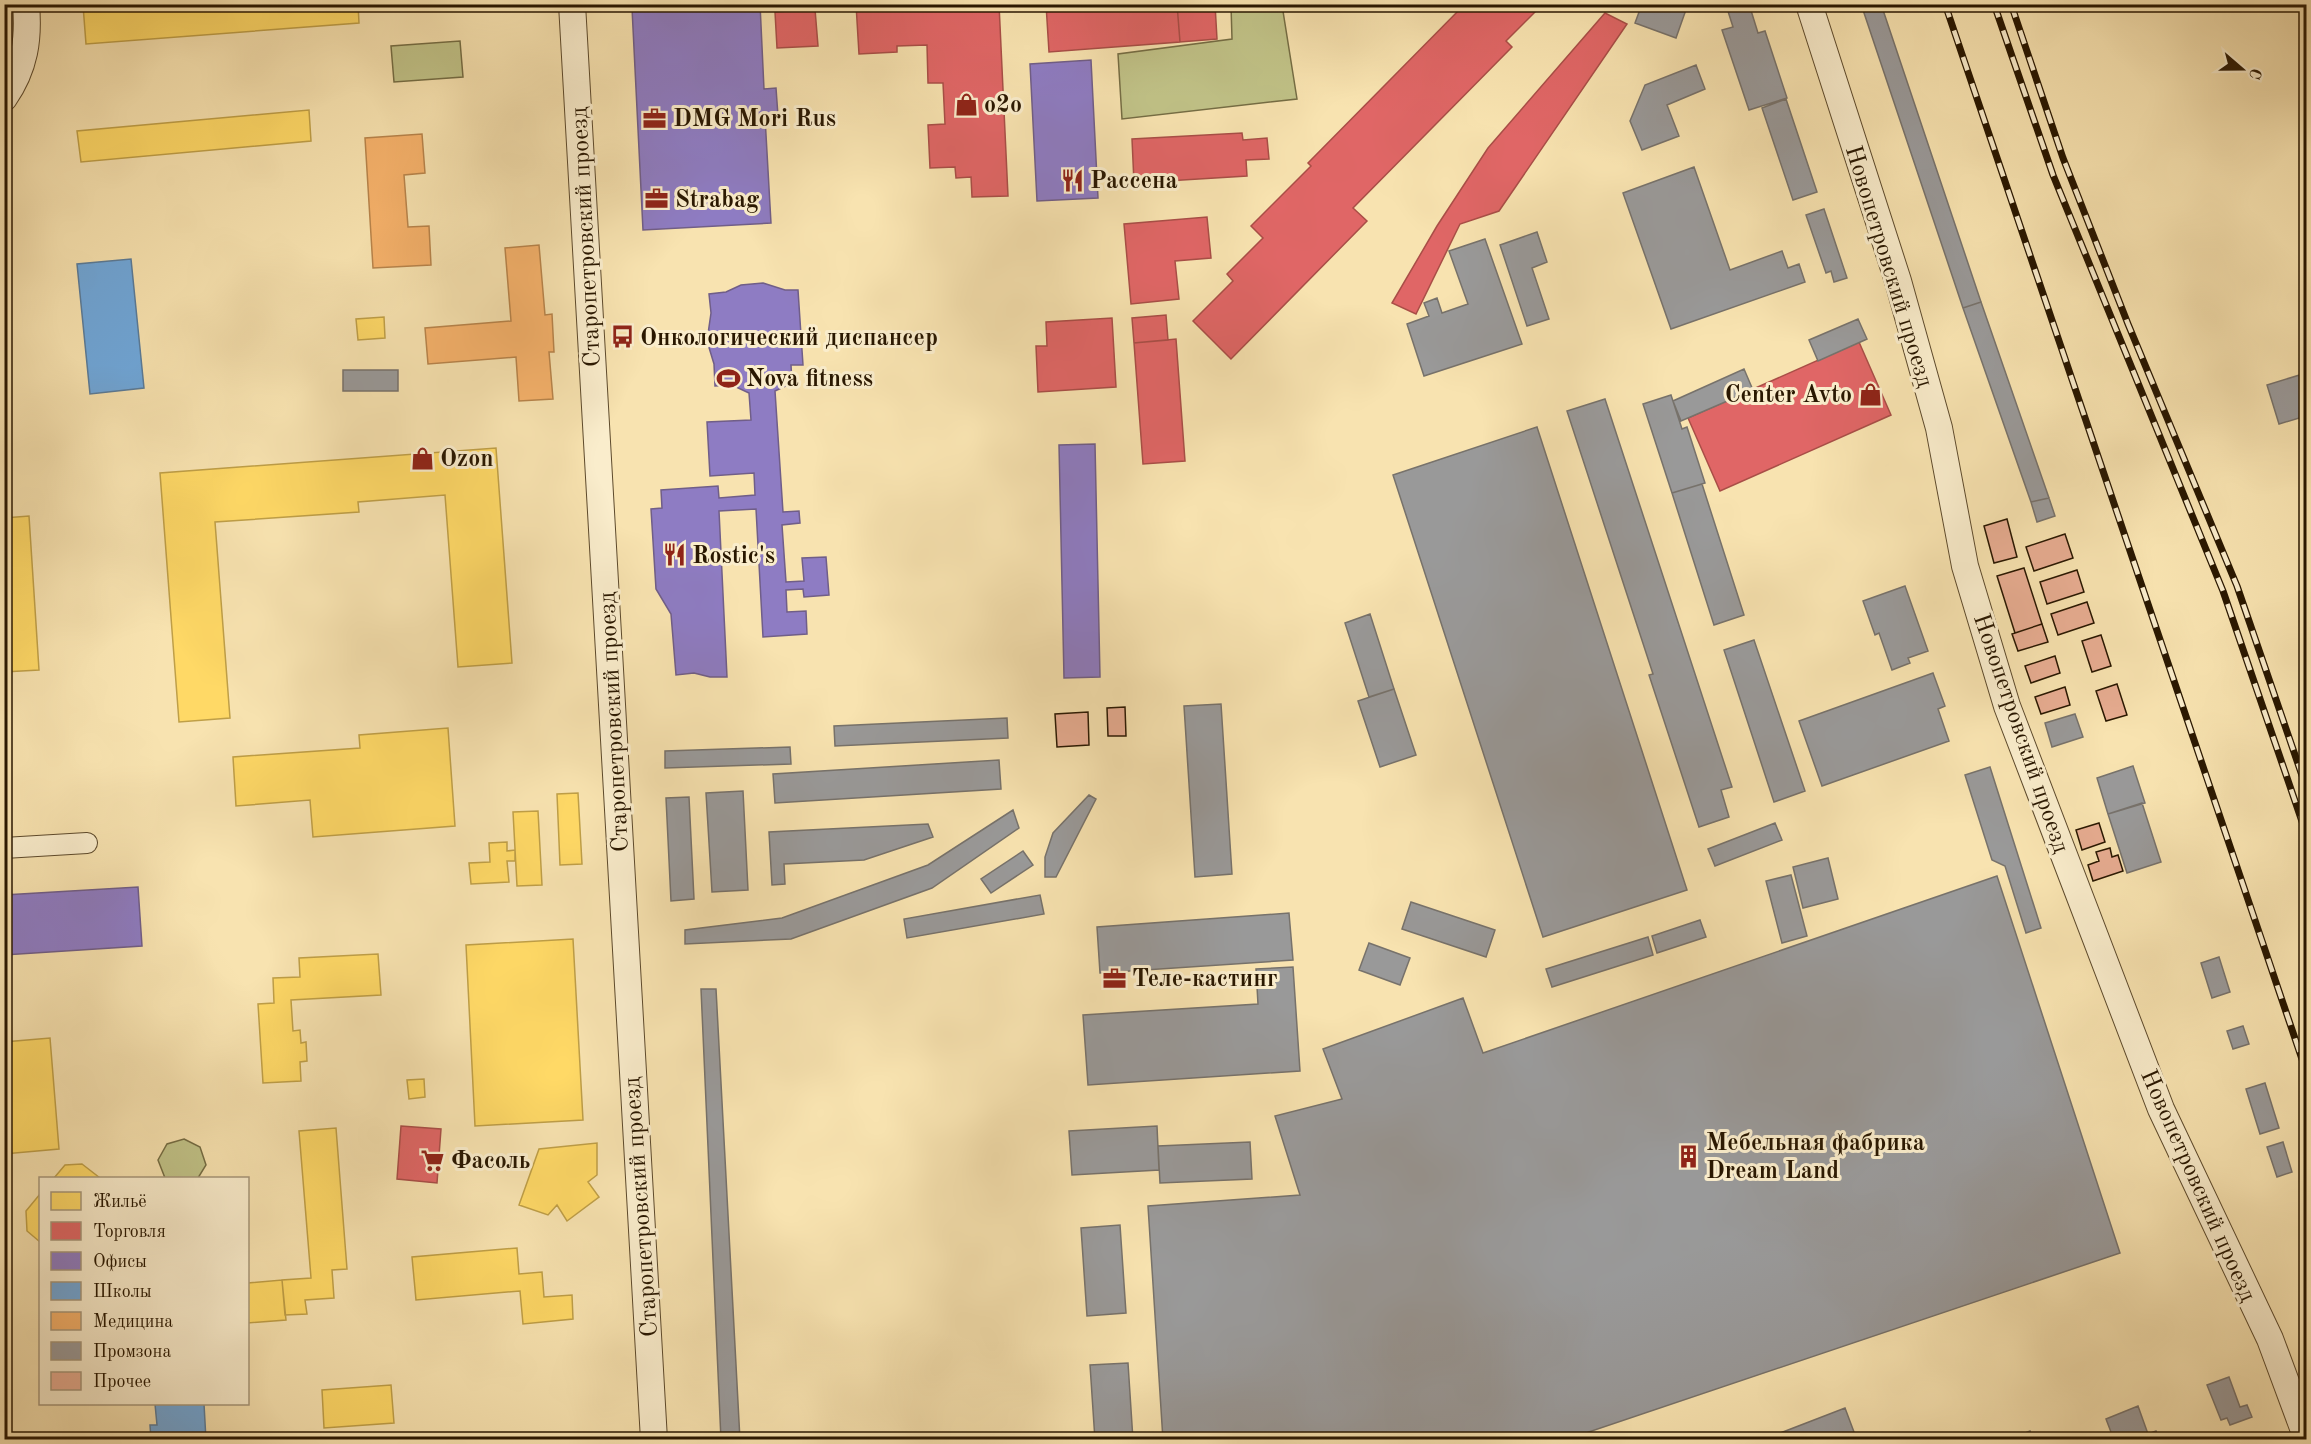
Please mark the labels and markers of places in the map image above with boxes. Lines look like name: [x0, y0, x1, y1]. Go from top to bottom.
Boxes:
shop icon: o2o: [953, 91, 979, 117]
place label: o2o: [984, 94, 1022, 118]
office icon: DMG Mori Rus: [642, 105, 668, 131]
place label: DMG Mori Rus: [673, 108, 836, 132]
restaurant icon: Рассена: [1059, 167, 1085, 193]
place label: Рассена: [1090, 170, 1178, 194]
office icon: Strabag: [644, 186, 670, 212]
place label: Strabag: [675, 189, 760, 213]
bus stop icon: Онкологический диспансер: [609, 324, 635, 350]
place label: Онкологический диспансер: [640, 327, 938, 351]
sports icon: Nova fitness: [715, 365, 741, 391]
place label: Nova fitness: [746, 368, 873, 392]
shop icon: Center Avto: [1857, 381, 1883, 407]
place label: Center Avto: [1725, 384, 1852, 408]
shop icon: Ozon: [409, 445, 435, 471]
place label: Ozon: [440, 448, 494, 472]
restaurant icon: Rostic's: [661, 542, 687, 568]
place label: Rostic's: [692, 545, 775, 569]
office icon: Теле-кастинг: [1101, 965, 1127, 991]
place label: Теле-кастинг: [1132, 968, 1278, 992]
place label: Мебельная фабрика Dream Land: [1706, 1132, 1925, 1184]
building icon: Мебельная фабрика Dream Land: [1675, 1143, 1701, 1169]
supermarket icon: Фасоль: [420, 1147, 446, 1173]
place label: Фасоль: [451, 1150, 531, 1174]

